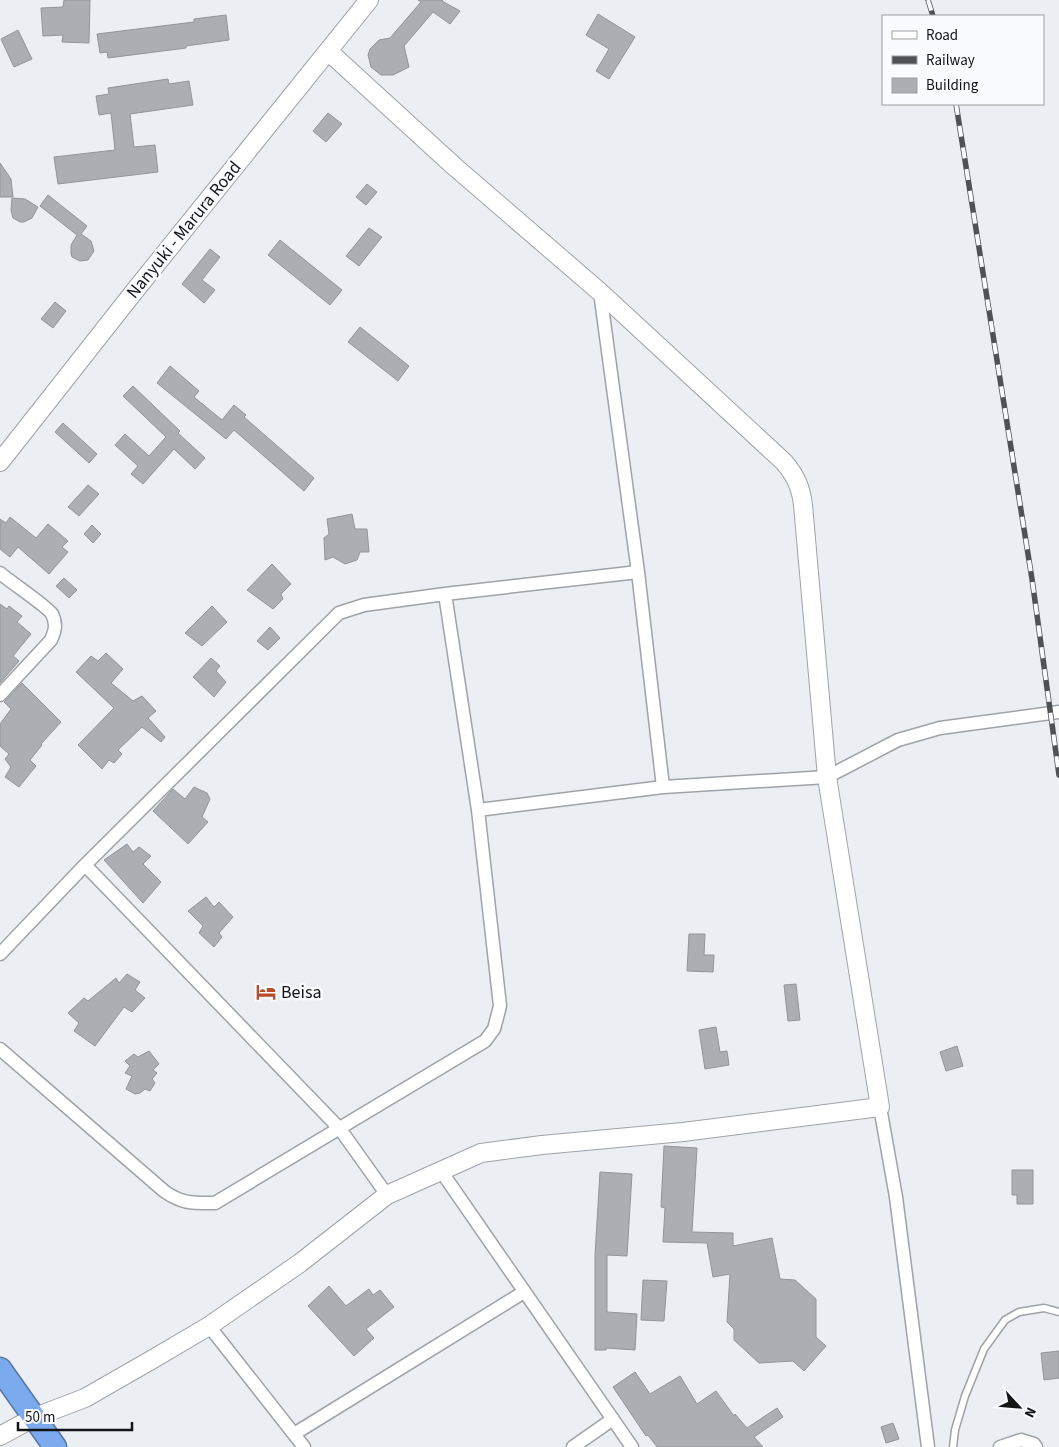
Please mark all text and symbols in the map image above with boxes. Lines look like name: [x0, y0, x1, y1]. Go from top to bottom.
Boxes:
legend: [882, 15, 1044, 105]
text: Road: [926, 25, 958, 46]
text: Railway: [926, 50, 975, 71]
text: Building: [926, 75, 979, 96]
street label: Nanyuki - Marura Road: [121, 156, 247, 304]
place label: Beisa: [281, 980, 322, 1005]
hotel icon: Beisa: [255, 981, 277, 1003]
north arrow: [994, 1382, 1044, 1432]
scale bar: [18, 1400, 131, 1432]
text: N: [1019, 1404, 1041, 1421]
text: 50 m: [25, 1407, 55, 1428]

